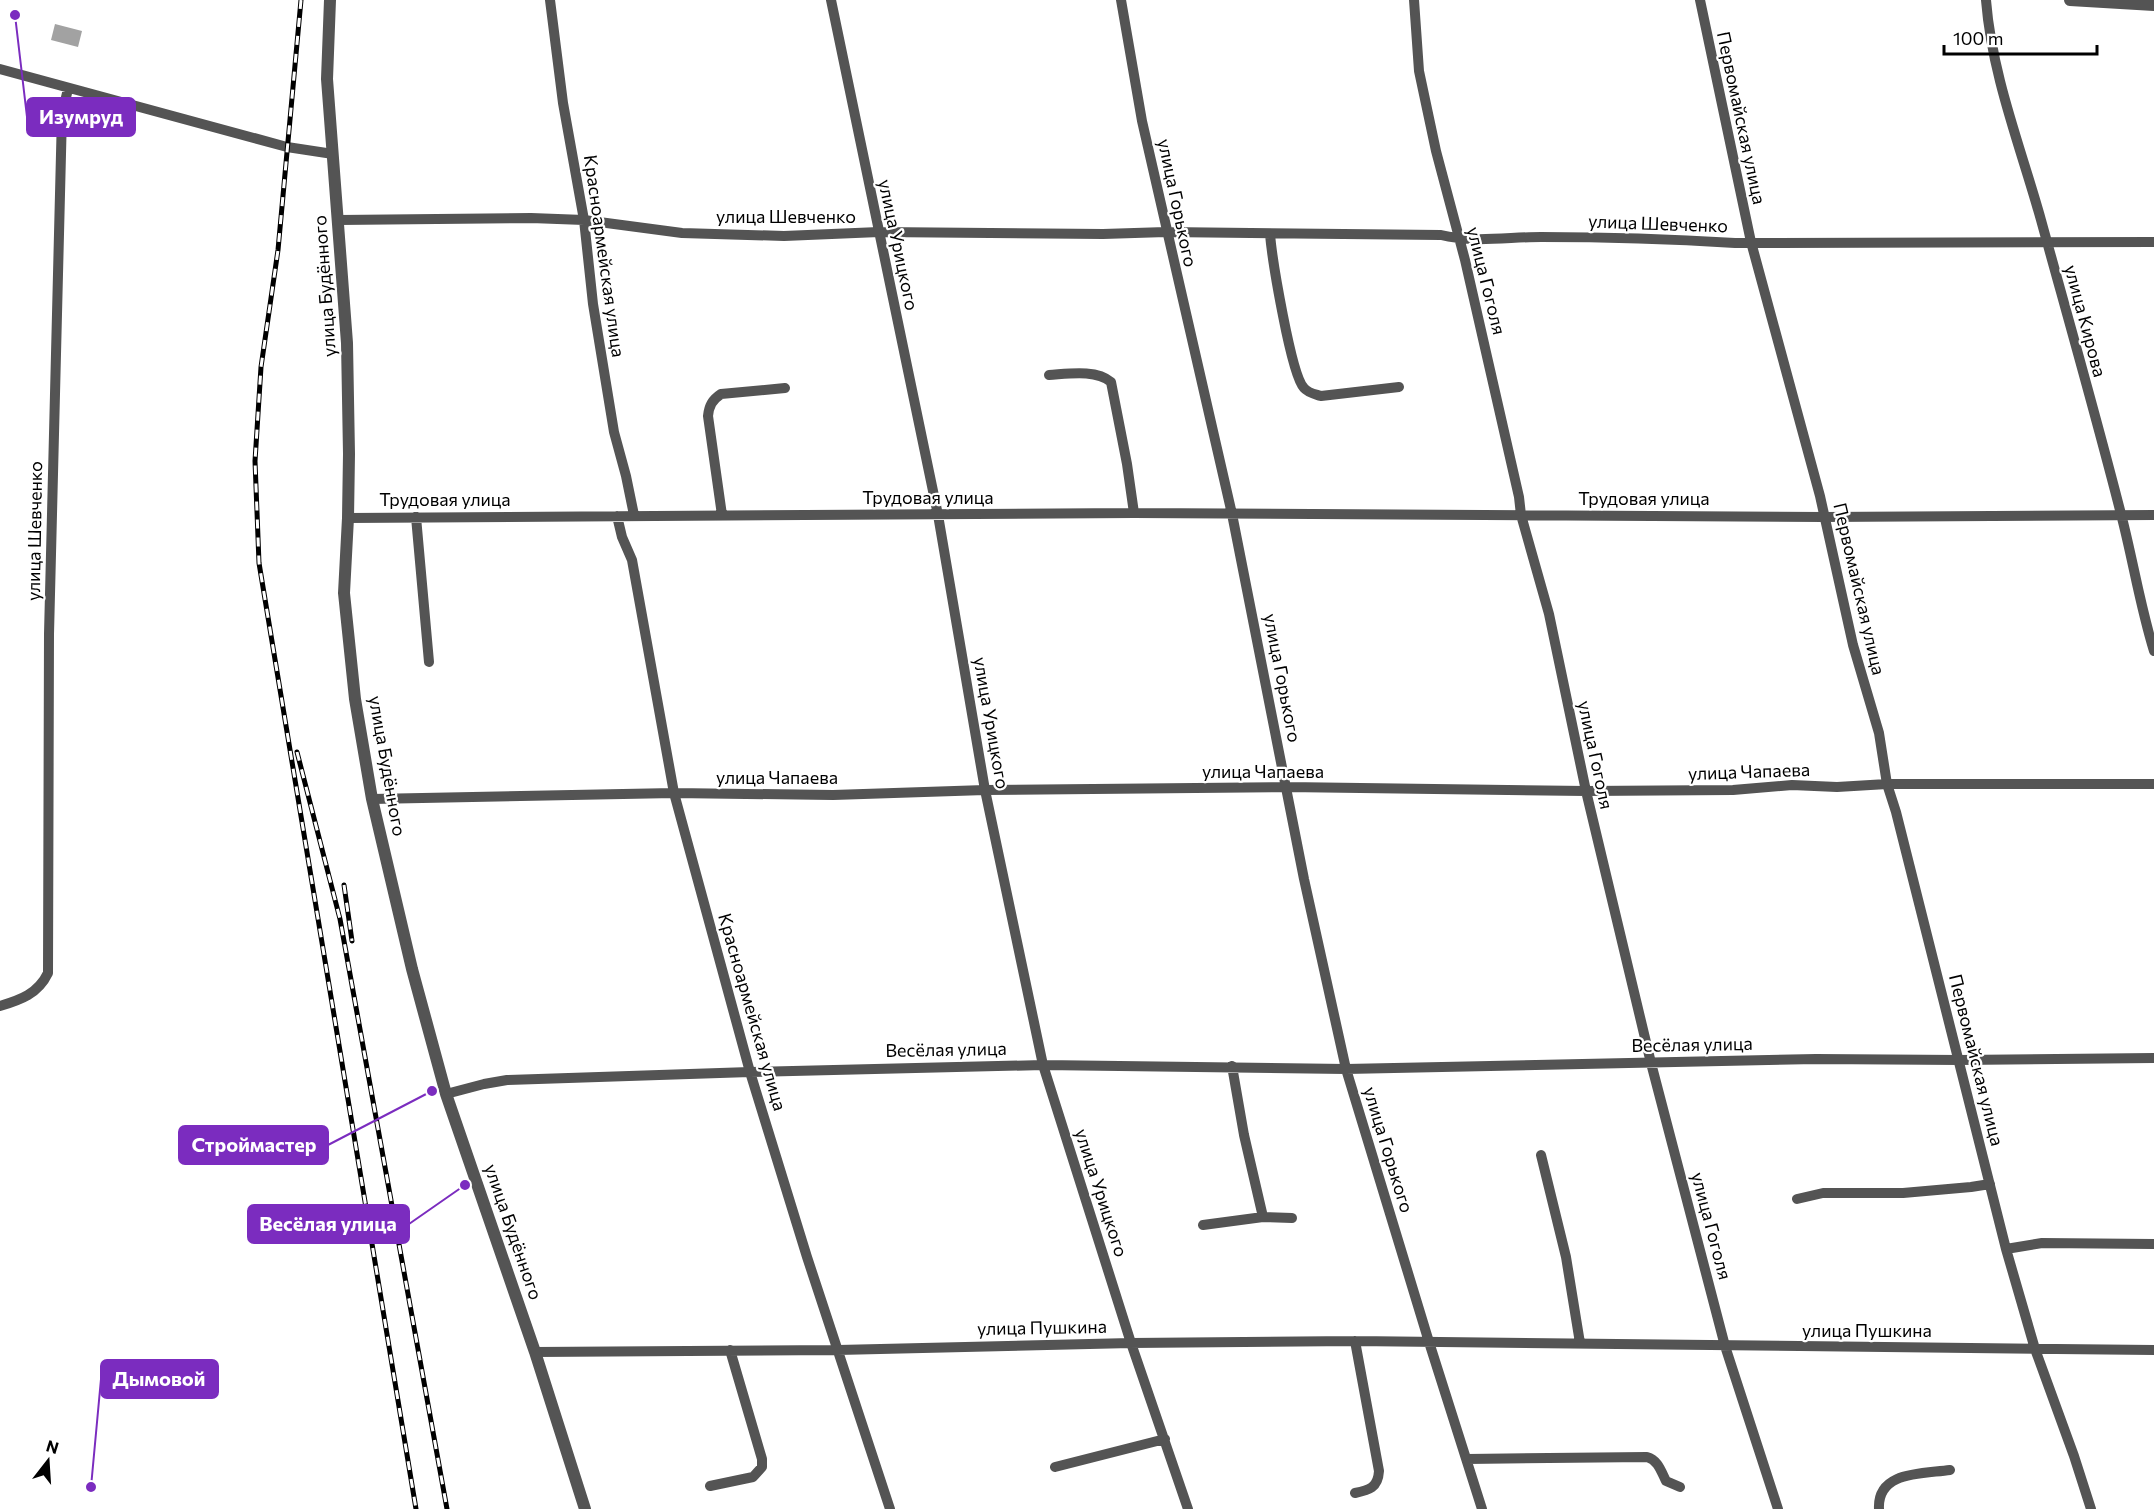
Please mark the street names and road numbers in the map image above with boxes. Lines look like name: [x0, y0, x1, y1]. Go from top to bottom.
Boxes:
street label: Первомайская улица: [1713, 29, 1771, 206]
street label: улица Горького: [1154, 137, 1202, 269]
street label: Красноармейская улица: [580, 153, 630, 359]
street label: улица Урицкого: [874, 177, 924, 312]
street label: улица Шевченко: [716, 205, 856, 227]
street label: улица Шевченко: [1588, 210, 1728, 236]
street label: улица Будённого: [308, 214, 340, 358]
street label: улица Гоголя: [1463, 225, 1511, 337]
street label: улица Кирова: [2060, 262, 2112, 379]
street label: улица Шевченко: [22, 461, 46, 601]
street label: Трудовая улица: [862, 486, 994, 508]
street label: Трудовая улица: [1578, 487, 1710, 509]
street label: Трудовая улица: [379, 488, 511, 510]
street label: Первомайская улица: [1829, 500, 1891, 677]
street label: улица Горького: [1260, 612, 1306, 744]
street label: улица Урицкого: [970, 655, 1014, 790]
street label: улица Будённого: [365, 694, 411, 838]
street label: улица Гоголя: [1574, 698, 1618, 811]
street label: улица Чапаева: [1688, 758, 1810, 784]
street label: улица Чапаева: [1202, 760, 1324, 782]
street label: улица Чапаева: [716, 766, 838, 788]
street label: Красноармейская улица: [714, 911, 792, 1113]
street label: Первомайская улица: [1945, 972, 2009, 1148]
street label: Весёлая улица: [1631, 1032, 1753, 1056]
street label: Весёлая улица: [885, 1037, 1007, 1061]
street label: улица Горького: [1359, 1084, 1419, 1215]
street label: улица Урицкого: [1071, 1126, 1133, 1260]
street label: улица Будённого: [480, 1161, 547, 1302]
street label: улица Гоголя: [1687, 1170, 1737, 1282]
street label: улица Пушкина: [977, 1315, 1107, 1339]
street label: улица Пушкина: [1802, 1319, 1932, 1341]

